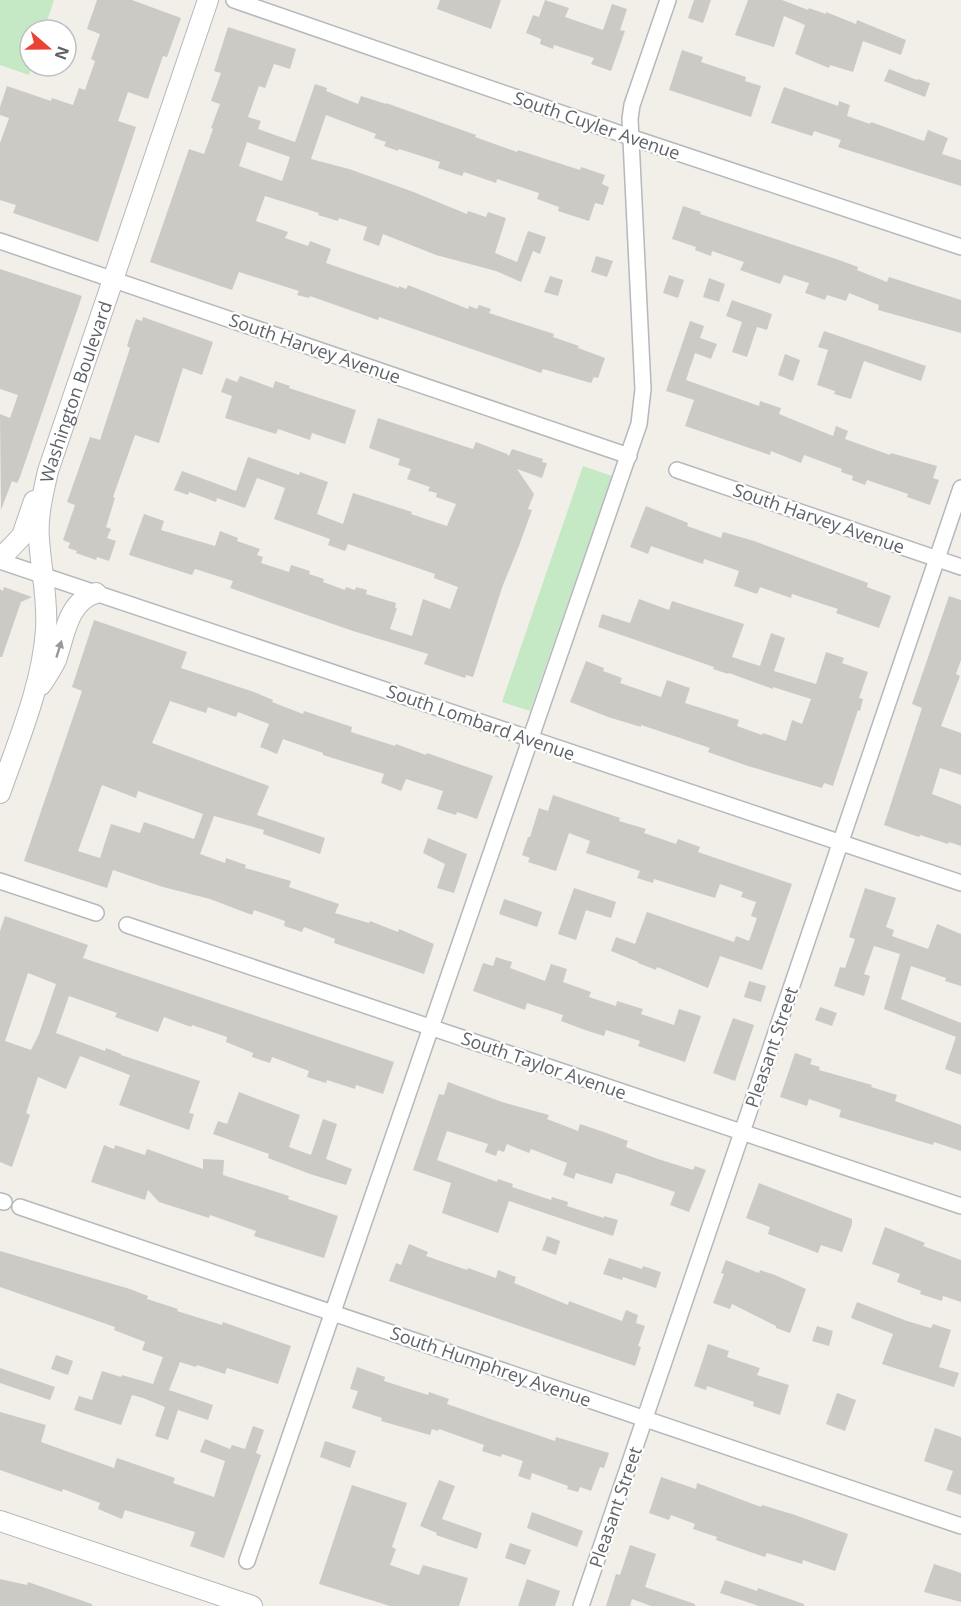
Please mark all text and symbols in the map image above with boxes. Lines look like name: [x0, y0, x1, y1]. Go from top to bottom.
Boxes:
north arrow: [18, 18, 78, 78]
text: N: [50, 43, 75, 63]
street label: South Cuyler Avenue: [511, 85, 683, 165]
street label: Washington Boulevard: [34, 298, 117, 485]
street label: South Harvey Avenue: [226, 307, 404, 389]
street label: South Harvey Avenue: [730, 477, 908, 559]
one-way arrow: [55, 640, 64, 658]
street label: South Lombard Avenue: [384, 679, 578, 765]
street label: Pleasant Street: [739, 983, 803, 1111]
street label: South Taylor Avenue: [458, 1026, 630, 1104]
street label: South Humphrey Avenue: [387, 1320, 595, 1412]
street label: Pleasant Street: [583, 1443, 647, 1571]

